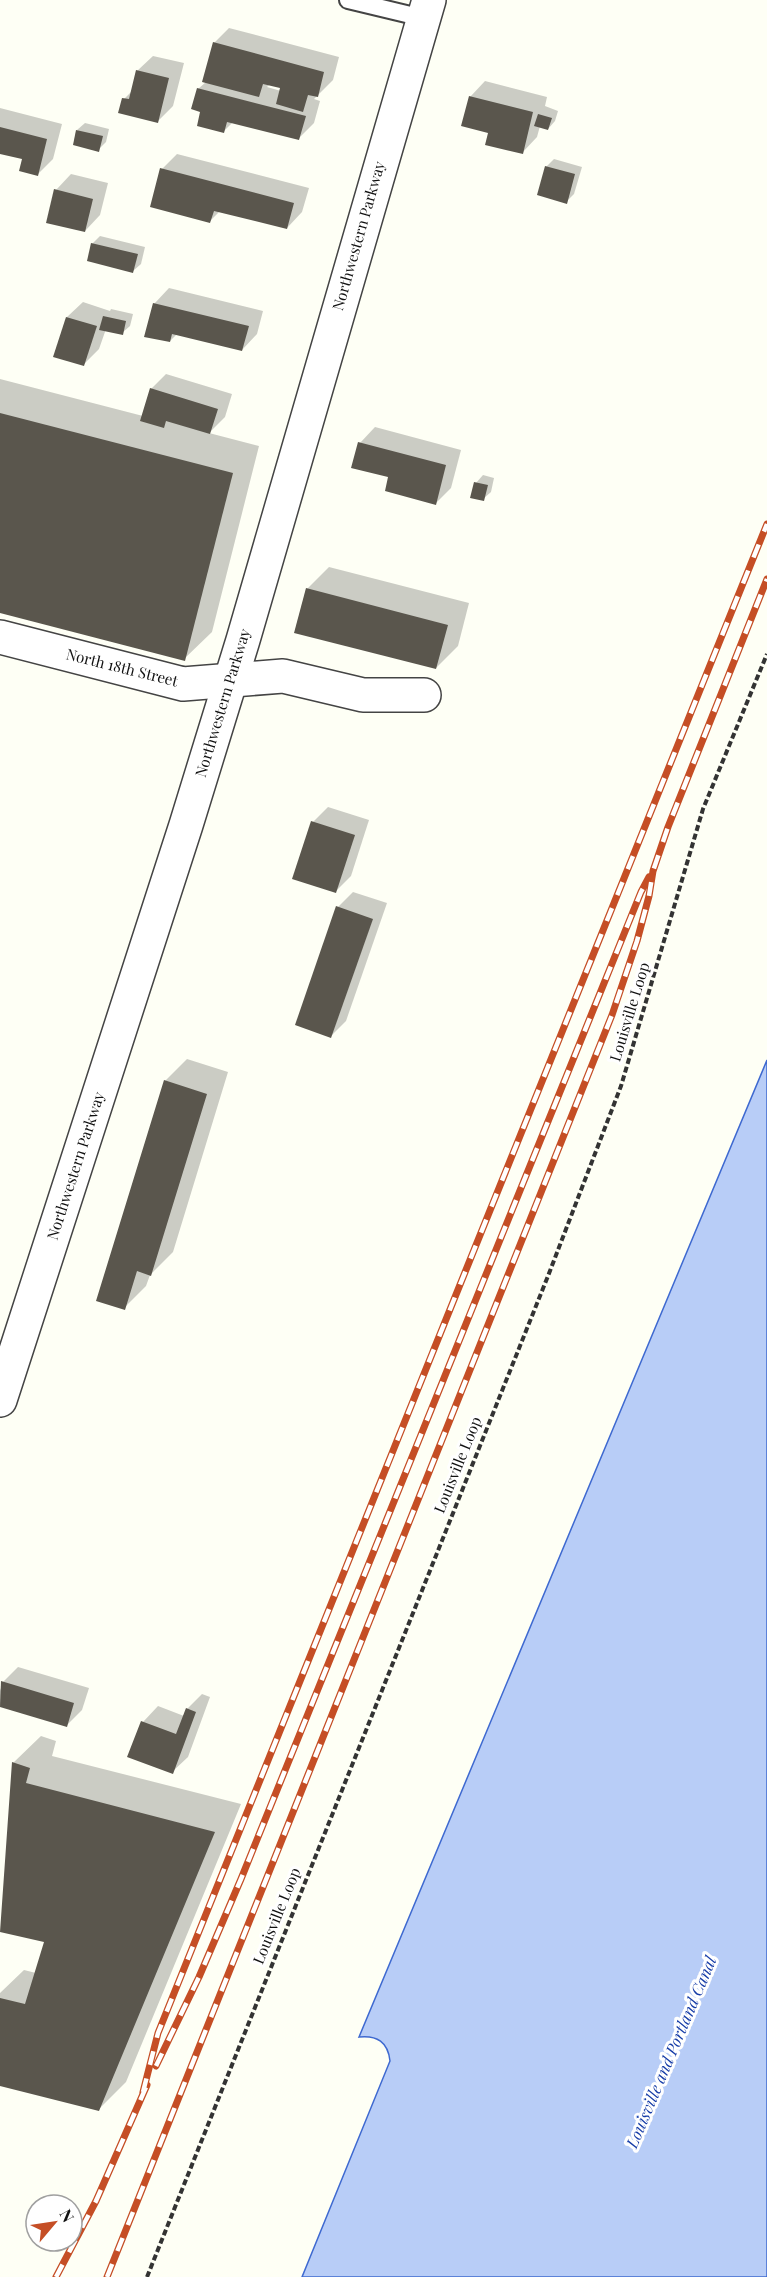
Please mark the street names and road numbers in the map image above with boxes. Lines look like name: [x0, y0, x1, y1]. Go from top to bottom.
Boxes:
street label: Northwestern Parkway: [327, 158, 389, 313]
street label: Northwestern Parkway: [190, 626, 254, 779]
street label: North 18th Street: [64, 643, 181, 691]
street label: Louisville Loop: [605, 960, 654, 1064]
street label: Northwestern Parkway: [42, 1089, 109, 1242]
street label: Louisville Loop: [429, 1413, 486, 1516]
street label: Louisville Loop: [248, 1864, 305, 1967]

